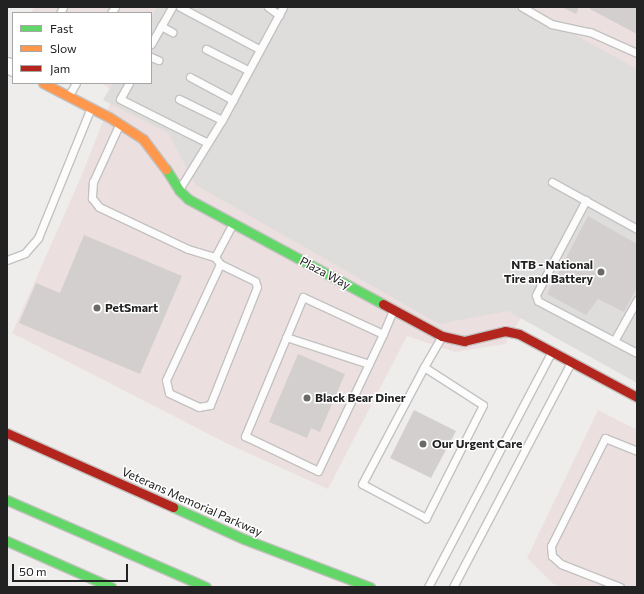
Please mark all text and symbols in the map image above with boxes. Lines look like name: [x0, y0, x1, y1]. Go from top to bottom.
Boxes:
legend: [12, 12, 152, 84]
text: Fast: [50, 21, 73, 35]
text: Slow: [50, 41, 77, 55]
text: Jam: [50, 61, 70, 75]
street label: Plaza Way: [297, 254, 353, 292]
place label: NTB - National Tire and Battery: [504, 258, 593, 286]
marker: NTB - National Tire and Battery: [596, 267, 606, 277]
place label: PetSmart: [105, 301, 158, 315]
marker: PetSmart: [92, 303, 102, 313]
place label: Black Bear Diner: [315, 391, 406, 405]
marker: Black Bear Diner: [302, 393, 312, 403]
place label: Our Urgent Care: [432, 437, 522, 451]
marker: Our Urgent Care: [417, 438, 429, 450]
street label: Veterans Memorial Parkway: [120, 464, 264, 540]
scale bar: [14, 556, 130, 582]
text: 50 m: [19, 564, 47, 578]

